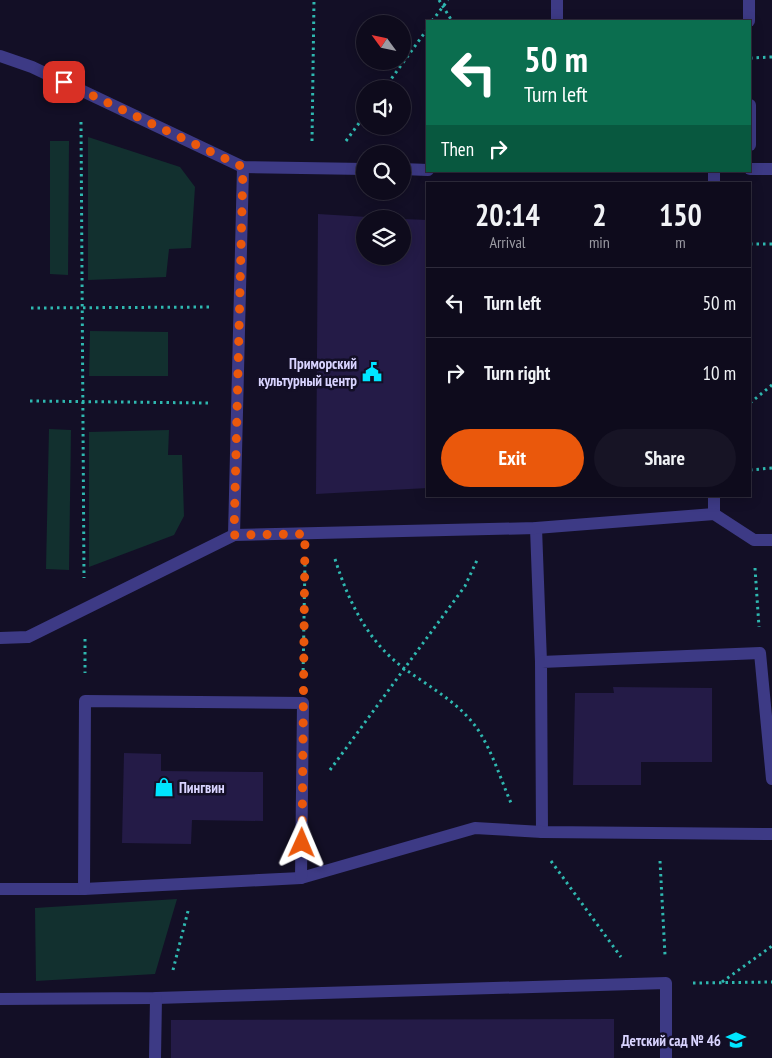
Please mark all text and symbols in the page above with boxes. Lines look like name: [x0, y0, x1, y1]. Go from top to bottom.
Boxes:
north arrow: [356, 15, 411, 70]
map controls: [356, 15, 411, 265]
text: 50 m: [524, 36, 588, 82]
icon: left: [441, 40, 506, 105]
pin: [43, 61, 85, 103]
icon: arrive: [50, 68, 78, 96]
button: sound: [356, 80, 411, 135]
text: Turn left: [524, 80, 588, 108]
icon: right: [484, 135, 512, 163]
text: Then: [441, 137, 474, 161]
button: search: [356, 145, 411, 200]
text: 20:14: [475, 195, 540, 234]
text: 2: [592, 195, 607, 234]
text: 150: [659, 195, 702, 234]
button: layers: [356, 210, 411, 265]
text: Arrival: [489, 232, 526, 252]
text: min: [589, 232, 610, 252]
text: m: [675, 232, 686, 252]
icon: left: [441, 289, 469, 317]
text: Turn left: [484, 291, 541, 315]
text: 50 m: [703, 291, 736, 315]
place label: Приморский культурный центр: [258, 354, 357, 390]
icon: right: [441, 359, 469, 387]
public building icon: Приморский культурный центр: [361, 361, 383, 383]
text: Turn right: [484, 361, 550, 385]
text: 10 m: [703, 361, 736, 385]
button: Exit: [441, 429, 584, 487]
button: Share: [594, 429, 736, 487]
shop icon: Пингвин: [153, 776, 175, 798]
place label: Пингвин: [179, 778, 225, 797]
position arrow: [275, 816, 327, 868]
school or university icon: Детский сад № 46: [725, 1029, 747, 1051]
place label: Детский сад № 46: [621, 1031, 721, 1050]

